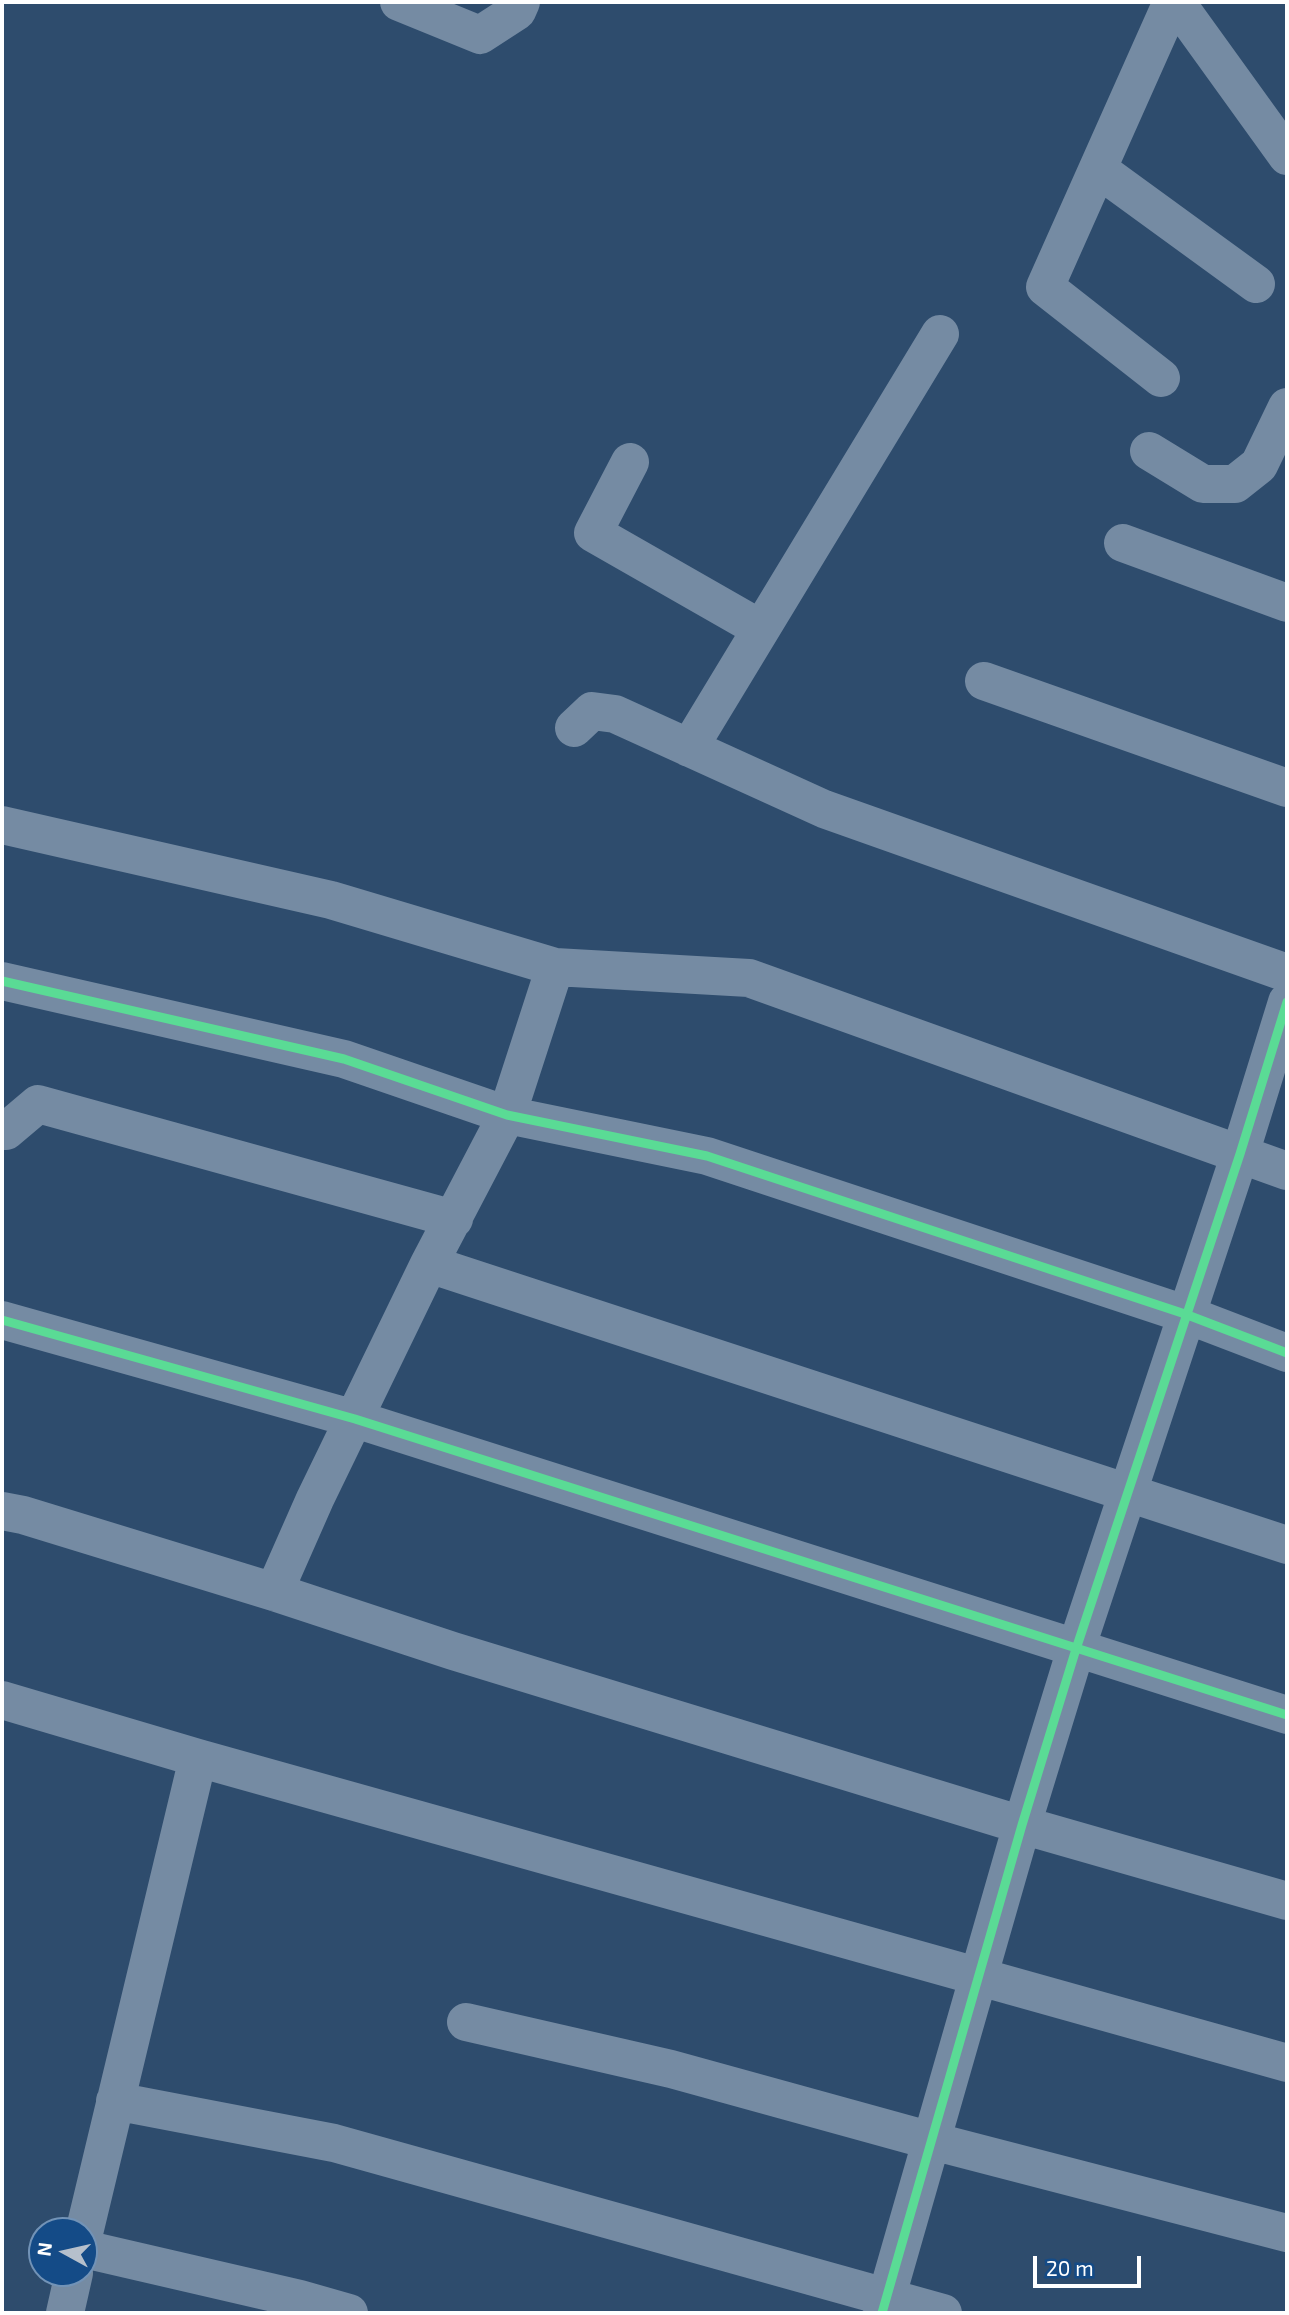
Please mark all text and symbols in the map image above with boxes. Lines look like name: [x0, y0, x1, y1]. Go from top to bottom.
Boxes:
north arrow: [28, 2217, 98, 2287]
text: N: [31, 2241, 56, 2258]
scale bar: [1037, 2242, 1146, 2286]
text: 20 m: [1046, 2255, 1094, 2280]

